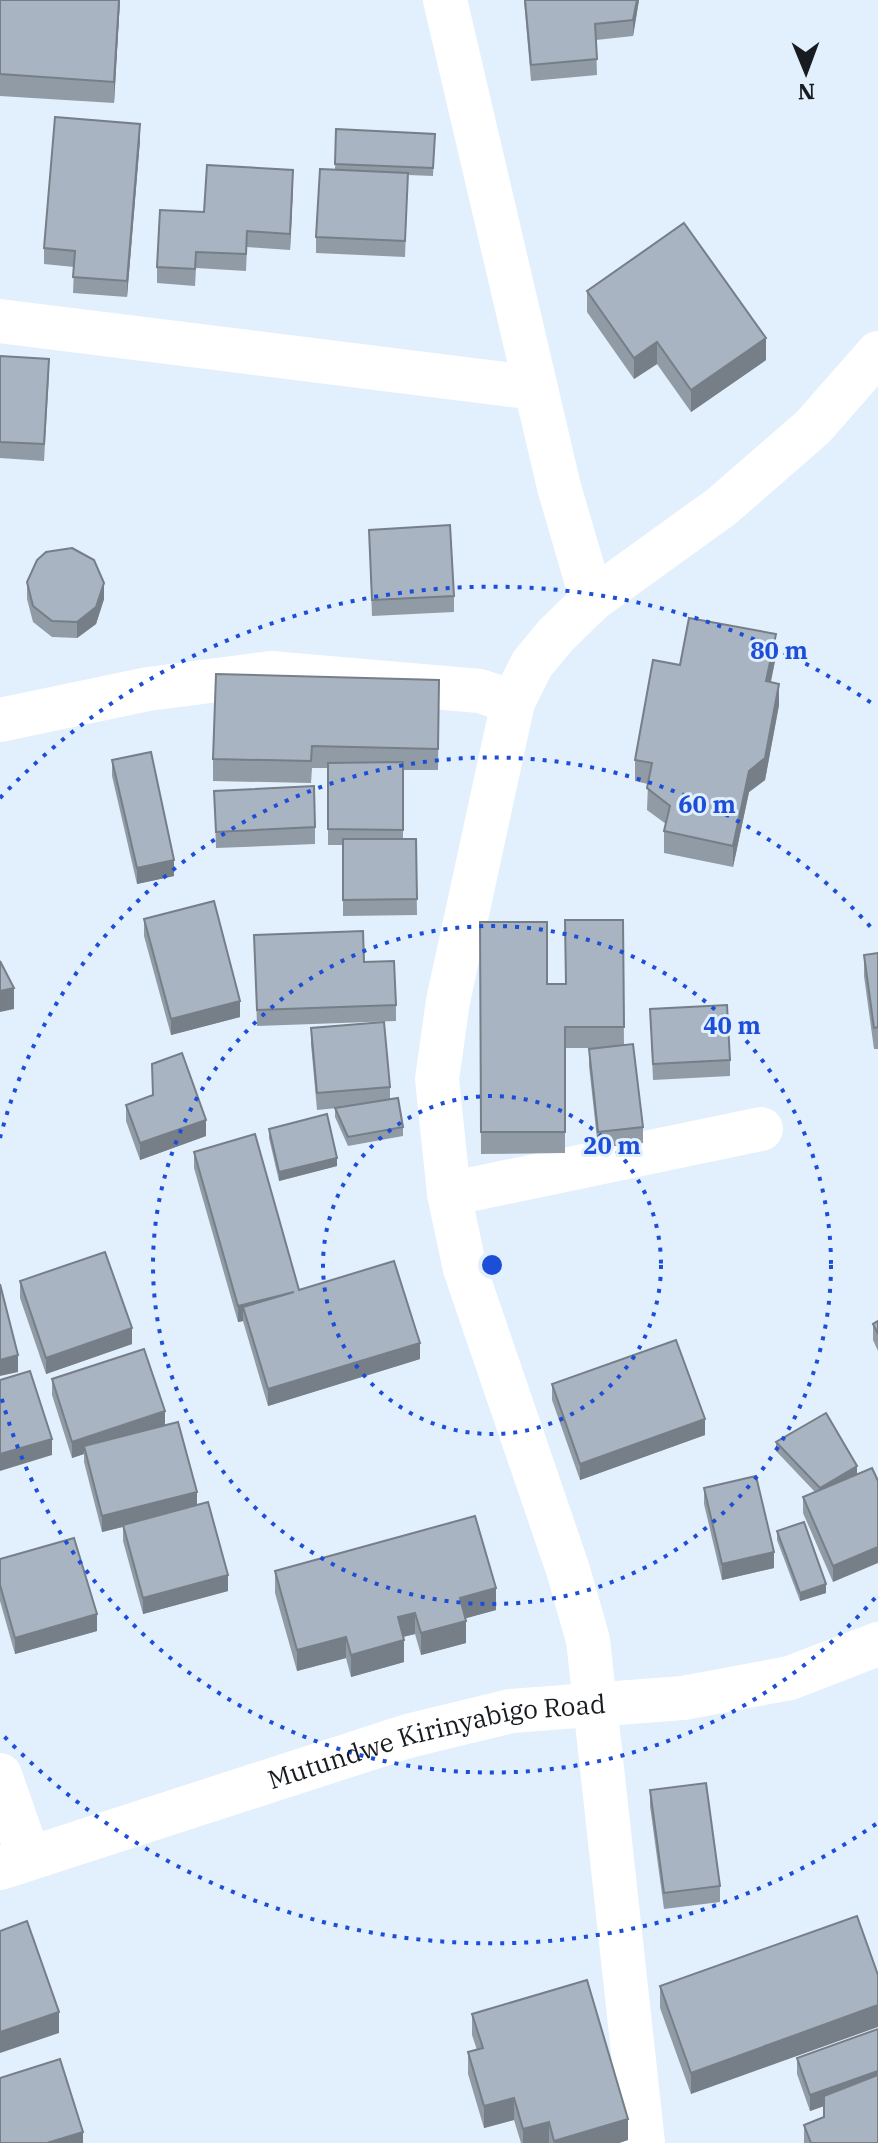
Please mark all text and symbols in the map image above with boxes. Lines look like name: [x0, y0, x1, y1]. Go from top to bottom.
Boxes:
north arrow: [766, 32, 846, 112]
text: N: [797, 78, 815, 107]
text: 80 m: [750, 634, 808, 666]
text: 60 m: [678, 788, 736, 820]
text: 40 m: [703, 1009, 761, 1041]
text: 20 m: [583, 1129, 641, 1161]
centre of rings: [478, 1251, 506, 1279]
street label: Mutundwe Kirinyabigo Road: [263, 1686, 607, 1796]

